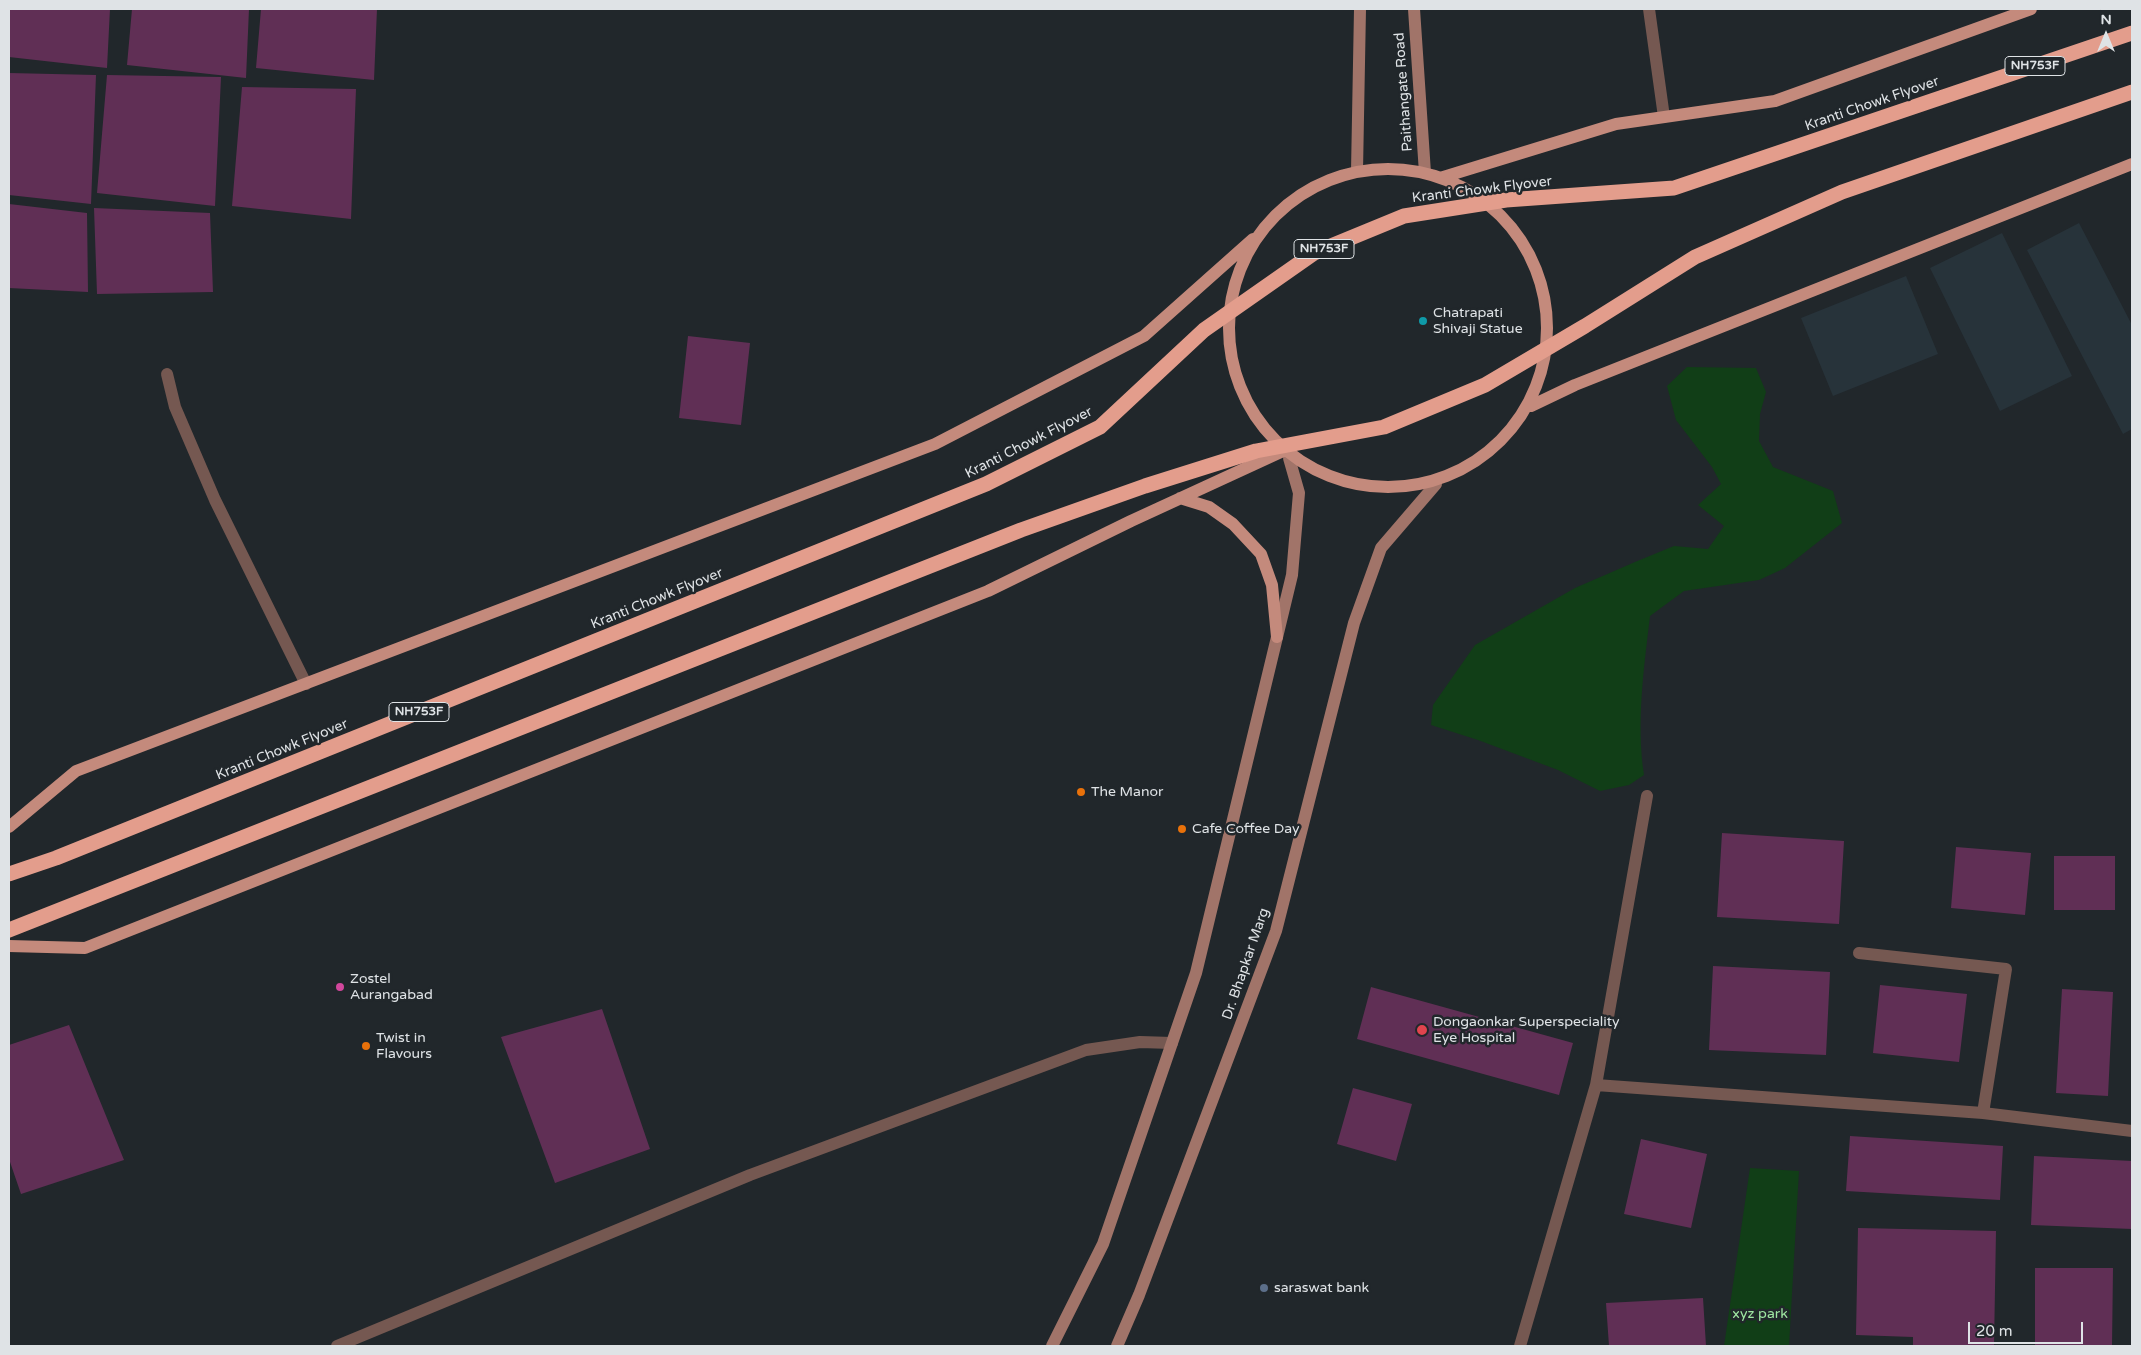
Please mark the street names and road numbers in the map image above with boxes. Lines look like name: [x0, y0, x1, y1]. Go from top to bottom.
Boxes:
street label: Paithangate Road: [1391, 32, 1417, 152]
road number: NH753F: [2005, 56, 2065, 76]
street label: Kranti Chowk Flyover: [1803, 73, 1941, 135]
street label: Kranti Chowk Flyover: [1411, 173, 1553, 207]
road number: NH753F: [1294, 240, 1354, 258]
street label: Kranti Chowk Flyover: [962, 404, 1096, 482]
street label: Kranti Chowk Flyover: [589, 565, 725, 633]
road number: NH753F: [389, 702, 449, 722]
street label: Kranti Chowk Flyover: [214, 716, 350, 784]
street label: Dr. Bhapkar Marg: [1219, 906, 1273, 1022]

